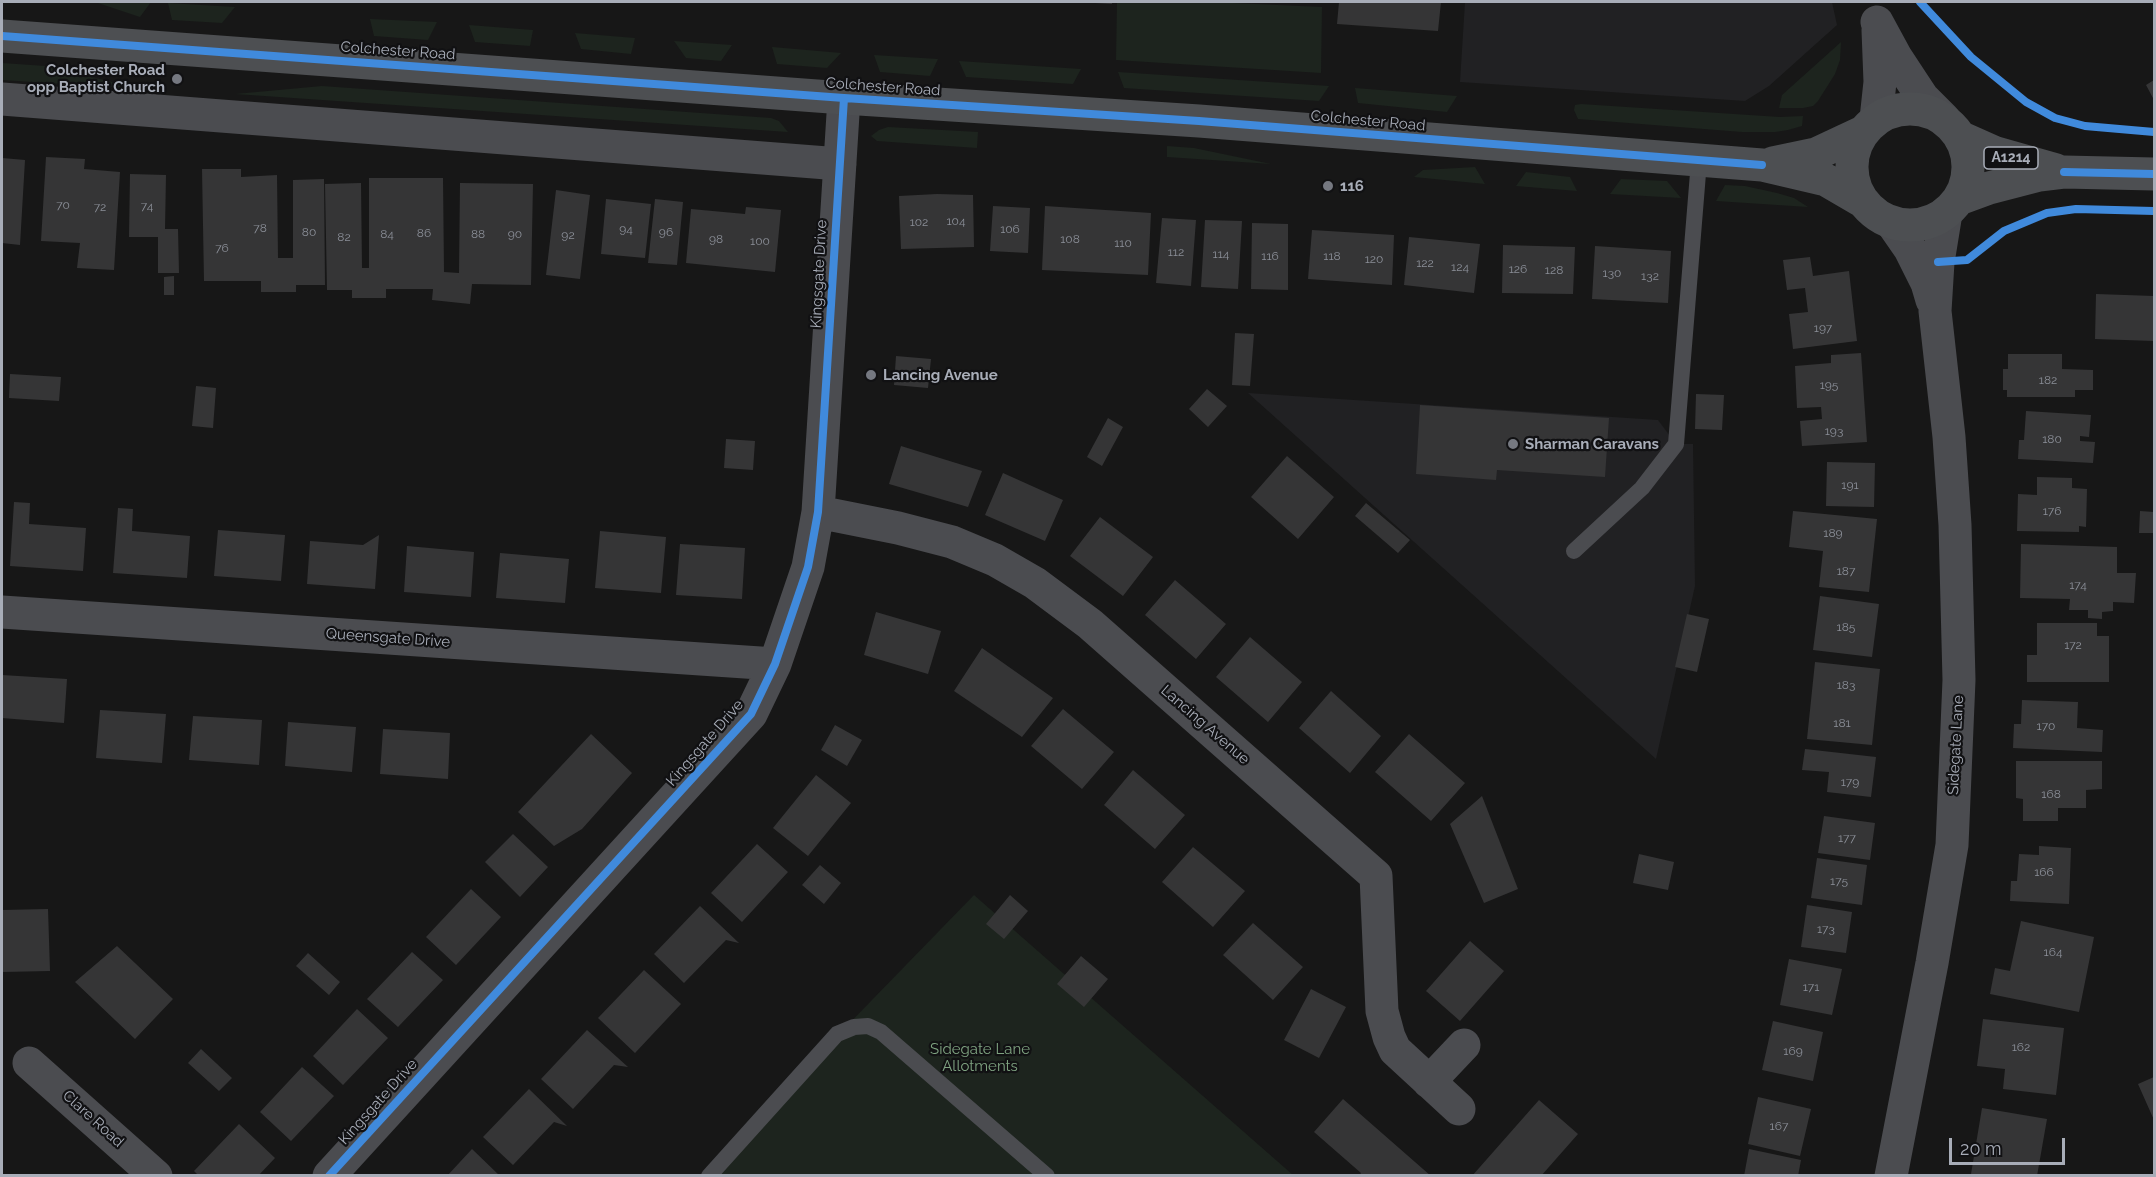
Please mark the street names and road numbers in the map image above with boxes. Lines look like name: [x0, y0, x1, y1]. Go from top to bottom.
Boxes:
street label: Colchester Road: [340, 38, 456, 64]
street label: Colchester Road: [825, 74, 941, 100]
street label: Colchester Road: [1310, 107, 1426, 135]
road number: A1214: [1984, 147, 2038, 169]
street label: Kingsgate Drive: [807, 219, 831, 329]
street label: Queensgate Drive: [325, 625, 451, 651]
street label: Lancing Avenue: [1157, 682, 1253, 768]
street label: Sidegate Lane: [1944, 695, 1968, 795]
street label: Kingsgate Drive: [662, 696, 748, 790]
street label: Kingsgate Drive: [335, 1056, 421, 1148]
street label: Clare Road: [59, 1087, 127, 1151]

